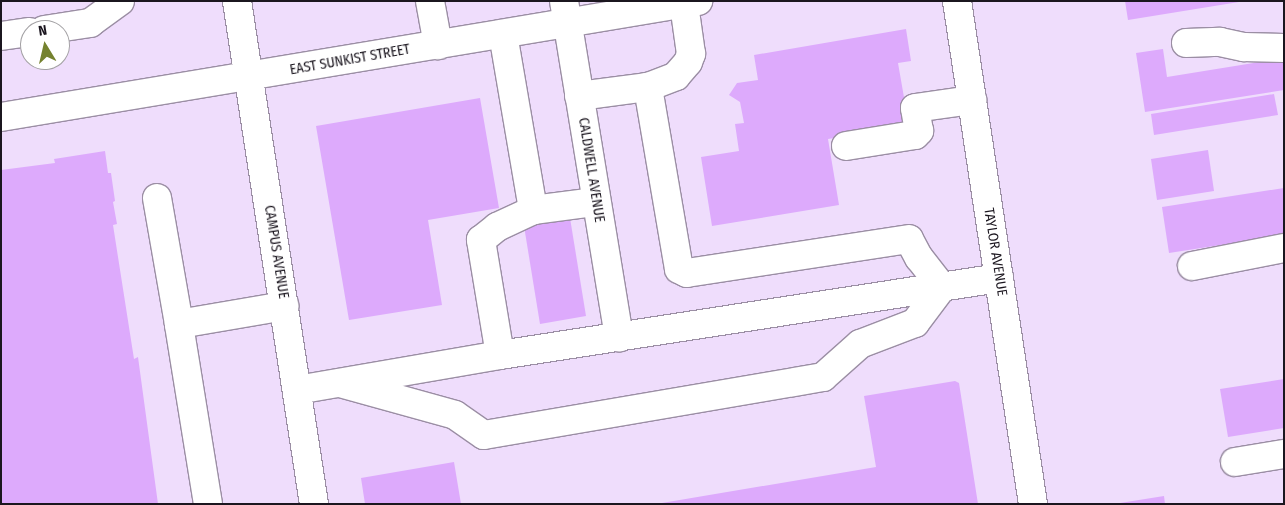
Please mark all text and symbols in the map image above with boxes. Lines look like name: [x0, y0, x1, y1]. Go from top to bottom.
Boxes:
north arrow: [20, 20, 70, 70]
text: N: [37, 22, 48, 40]
street label: EAST SUNKIST STREET: [289, 41, 411, 79]
street label: CALDWELL AVENUE: [574, 116, 608, 224]
street label: CAMPUS AVENUE: [260, 204, 292, 300]
street label: TAYLOR AVENUE: [980, 207, 1010, 297]

